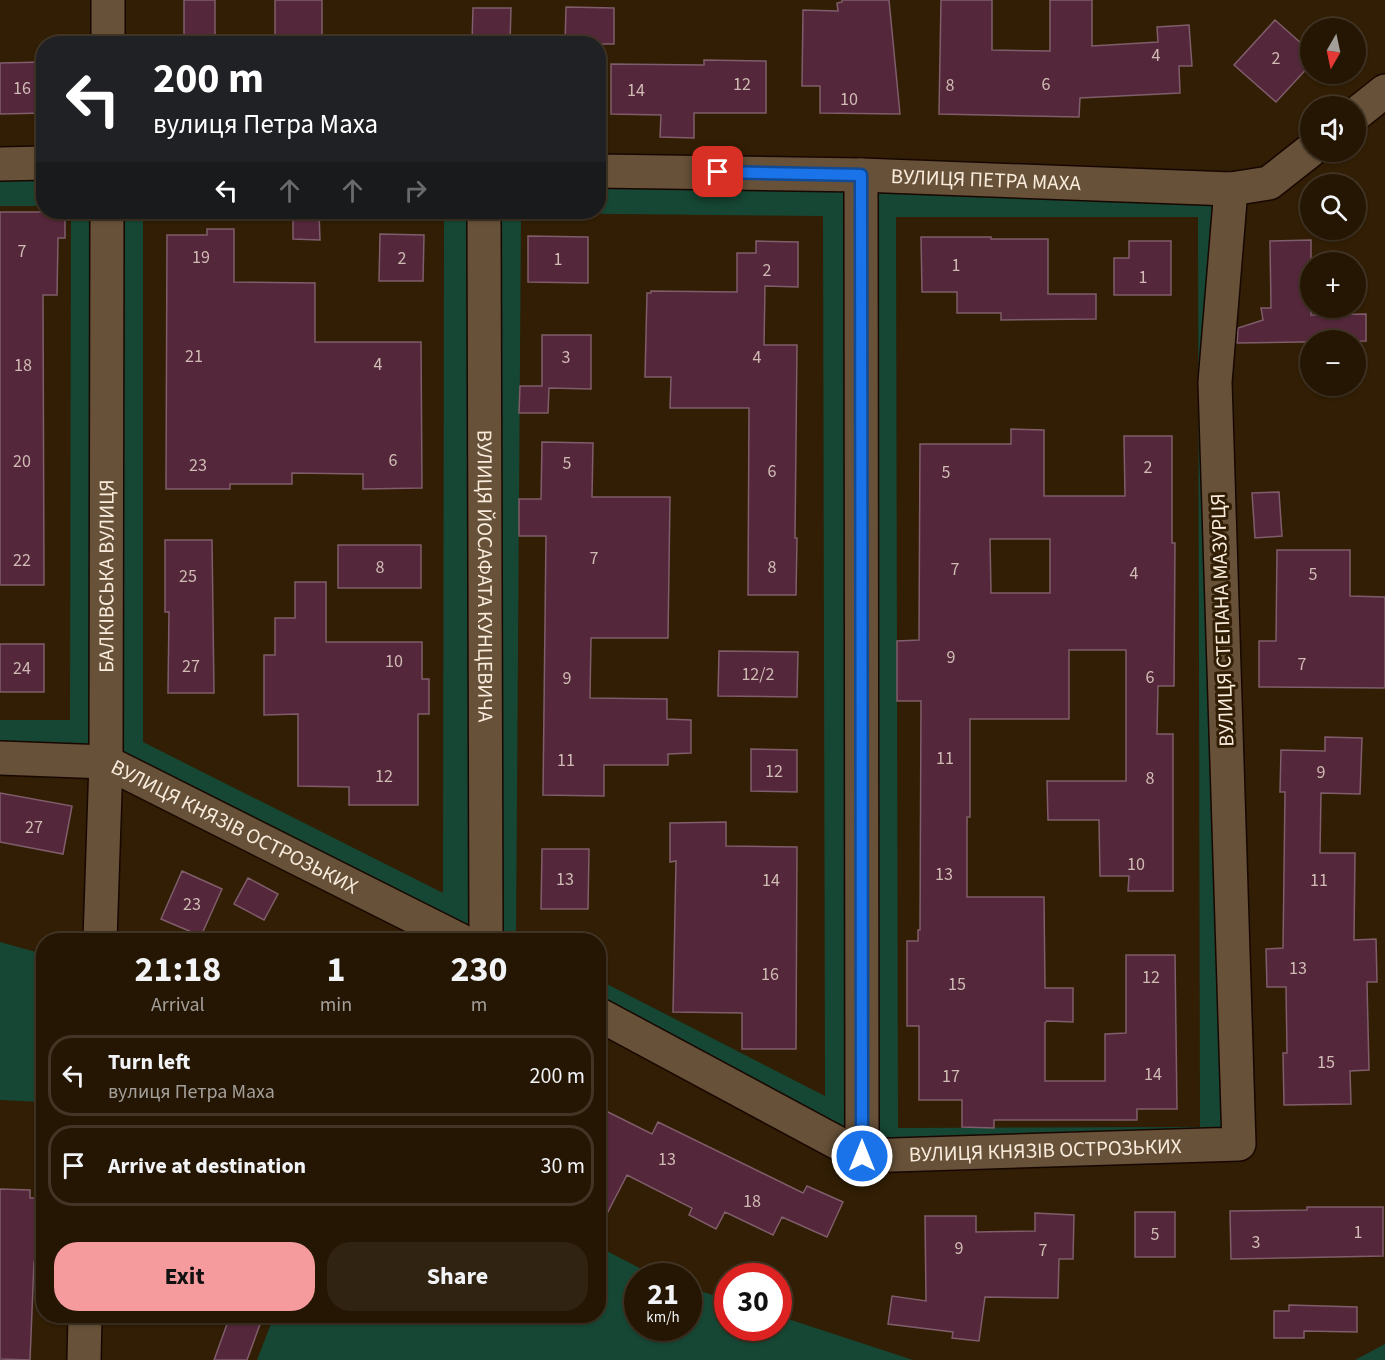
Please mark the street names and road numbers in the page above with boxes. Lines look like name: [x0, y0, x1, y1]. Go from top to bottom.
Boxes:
street label: ВУЛИЦЯ ПЕТРА МАХА: [890, 161, 1082, 198]
street label: ВУЛИЦЯ ЙОСАФАТА КУНЦЕВИЧА: [470, 430, 500, 723]
street label: БАЛКІВСЬКА ВУЛИЦЯ: [91, 479, 122, 673]
street label: ВУЛИЦЯ СТЕПАНА МАЗУРЦЯ: [1203, 493, 1241, 747]
street label: ВУЛИЦЯ КНЯЗІВ ОСТРОЗЬКИХ: [106, 752, 363, 901]
street label: ВУЛИЦЯ КНЯЗІВ ОСТРОЗЬКИХ: [908, 1131, 1182, 1170]

